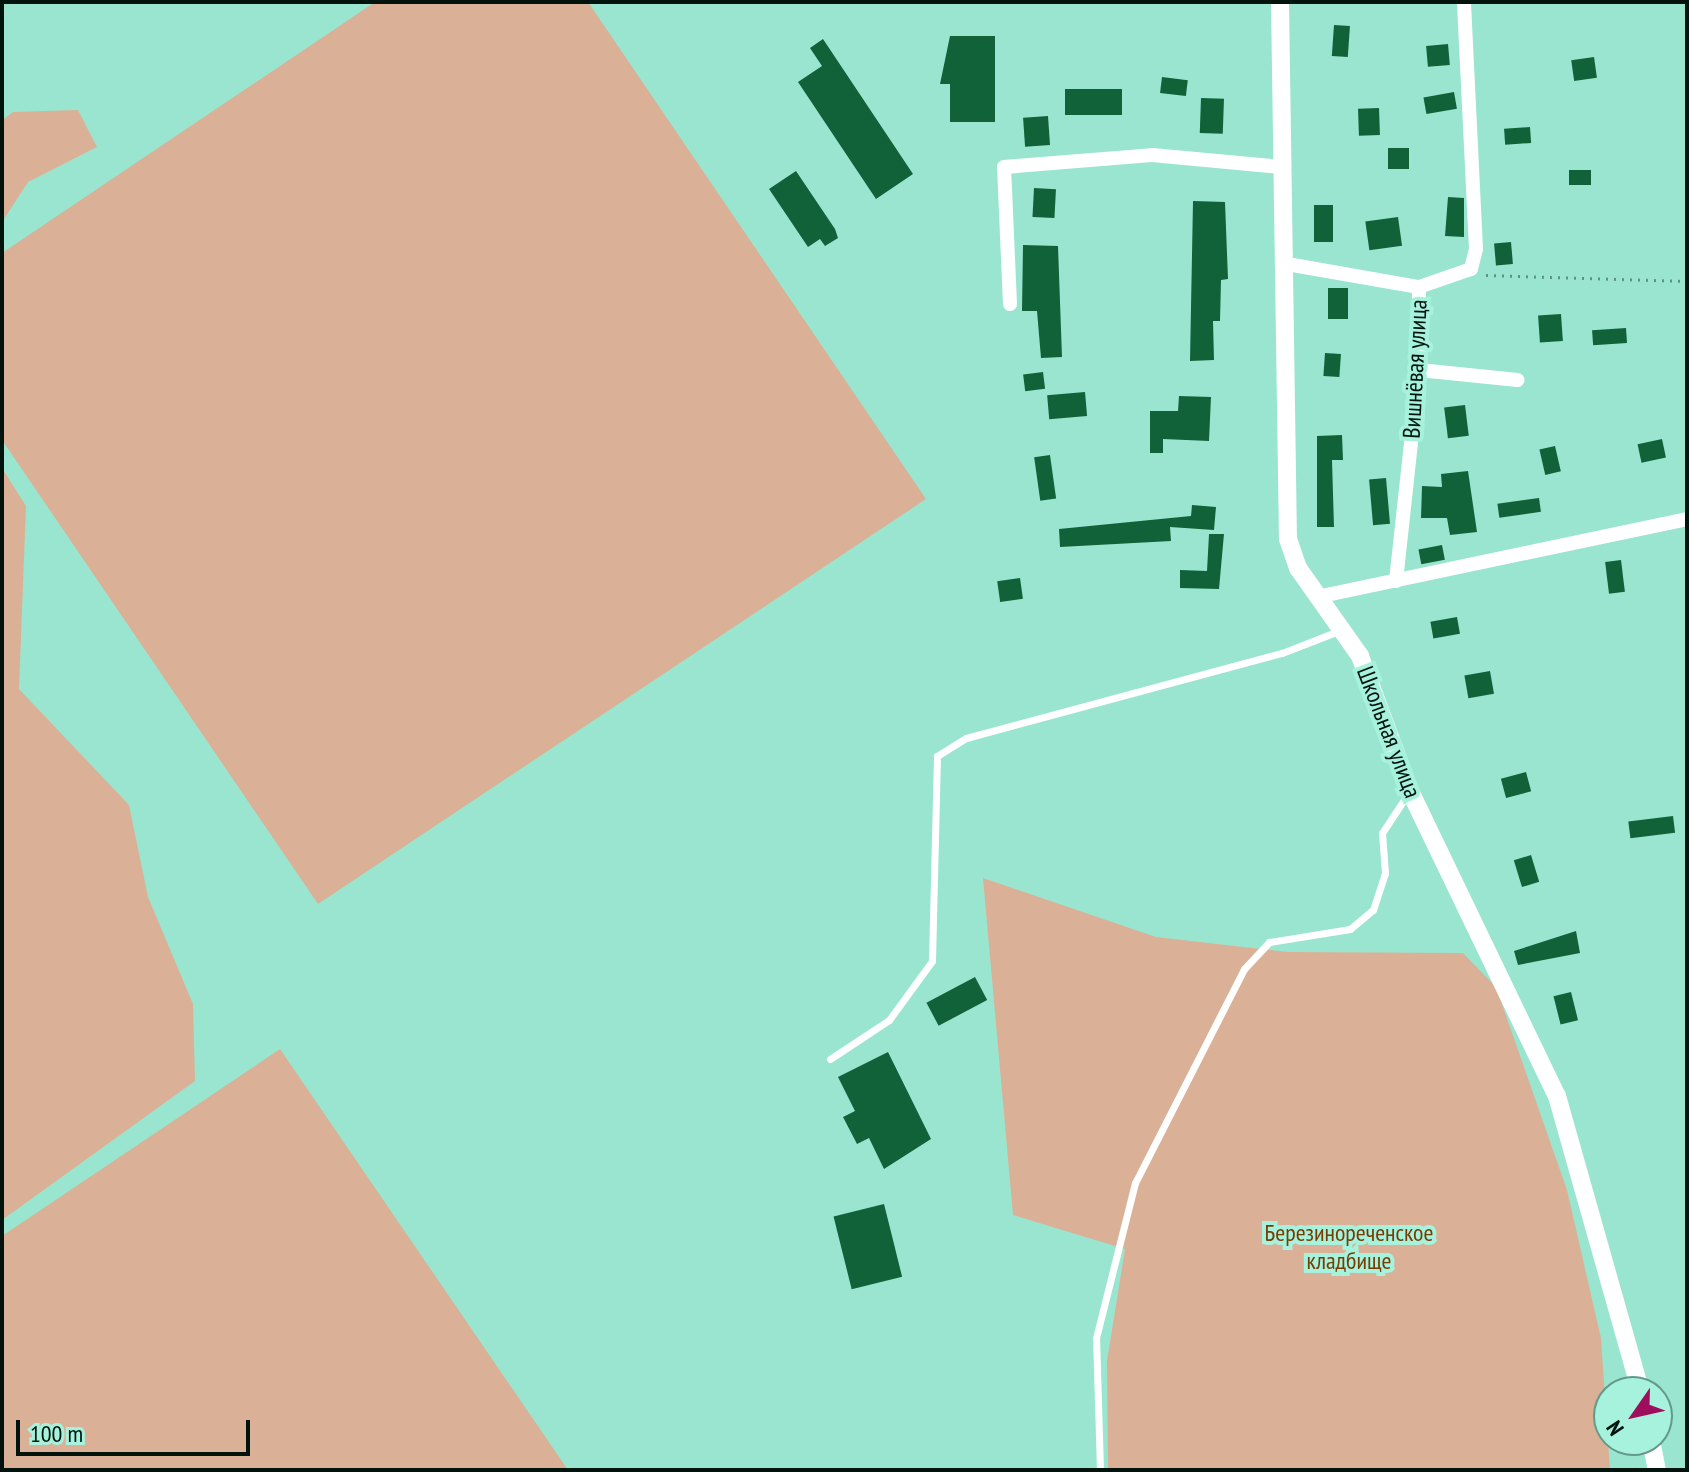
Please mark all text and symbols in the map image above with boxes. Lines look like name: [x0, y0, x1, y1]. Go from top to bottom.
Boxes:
street label: Вишнёвая улица: [1397, 299, 1433, 439]
street label: Школьная улица: [1351, 662, 1427, 802]
park label: Березинореченское кладбище: [1265, 1219, 1433, 1275]
north arrow: [1593, 1376, 1673, 1456]
scale bar: [20, 1404, 254, 1454]
text: N: [1600, 1416, 1630, 1441]
text: 100 m: [30, 1418, 83, 1449]

